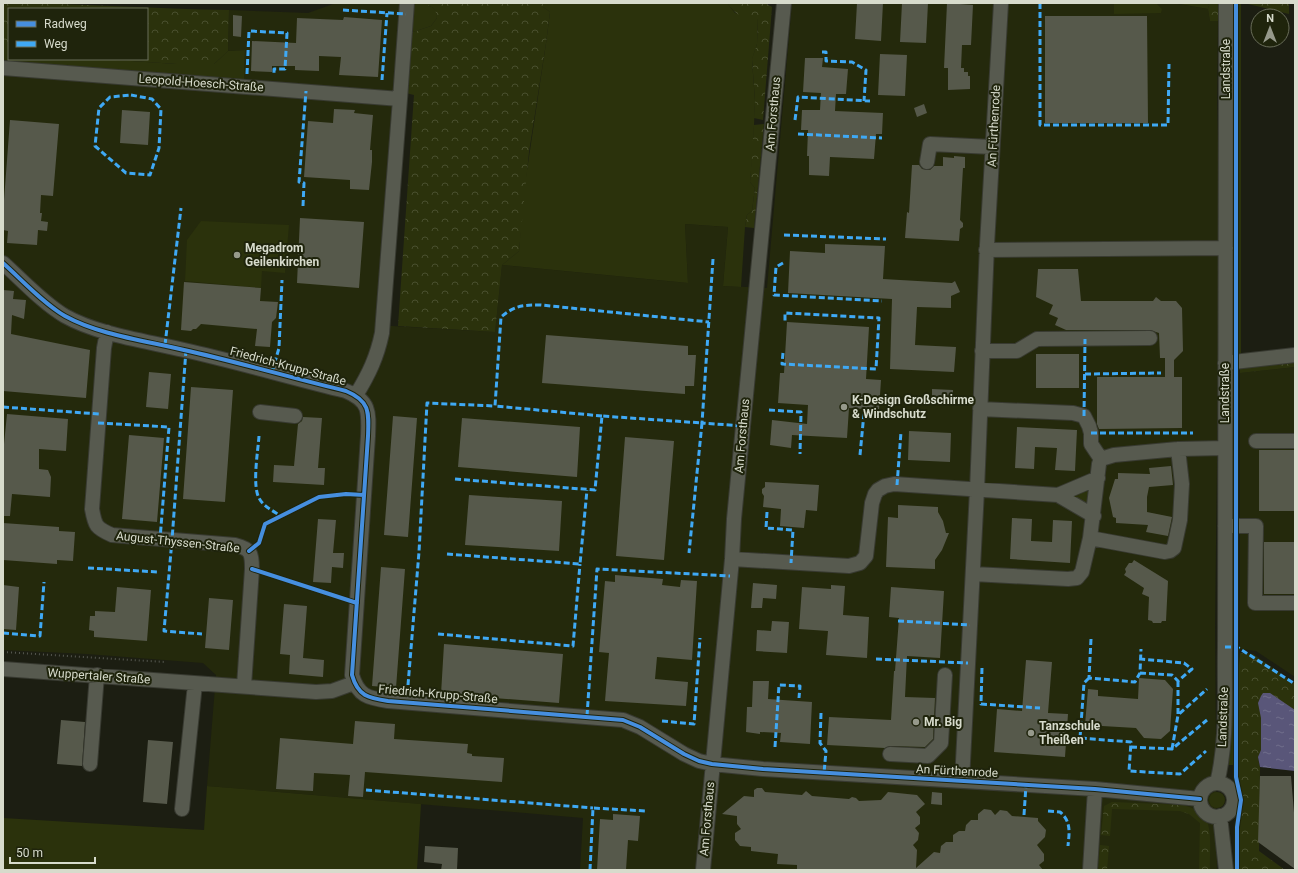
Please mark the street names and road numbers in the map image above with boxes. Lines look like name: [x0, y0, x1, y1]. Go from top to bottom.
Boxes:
street label: Landstraße: [1219, 39, 1233, 99]
street label: Leopold-Hoesch-Straße: [138, 72, 264, 94]
street label: Am Forsthaus: [763, 76, 783, 152]
street label: An Fürthenrode: [985, 85, 1003, 167]
street label: Friedrich-Krupp-Straße: [228, 344, 348, 388]
street label: Landstraße: [1218, 363, 1232, 423]
street label: Am Forsthaus: [732, 398, 752, 474]
street label: August-Thyssen-Straße: [115, 529, 241, 555]
street label: Wuppertaler Straße: [47, 665, 151, 687]
street label: Friedrich-Krupp-Straße: [378, 682, 498, 706]
street label: Landstraße: [1215, 687, 1231, 747]
street label: An Fürthenrode: [916, 762, 998, 780]
street label: Am Forsthaus: [697, 781, 717, 857]

